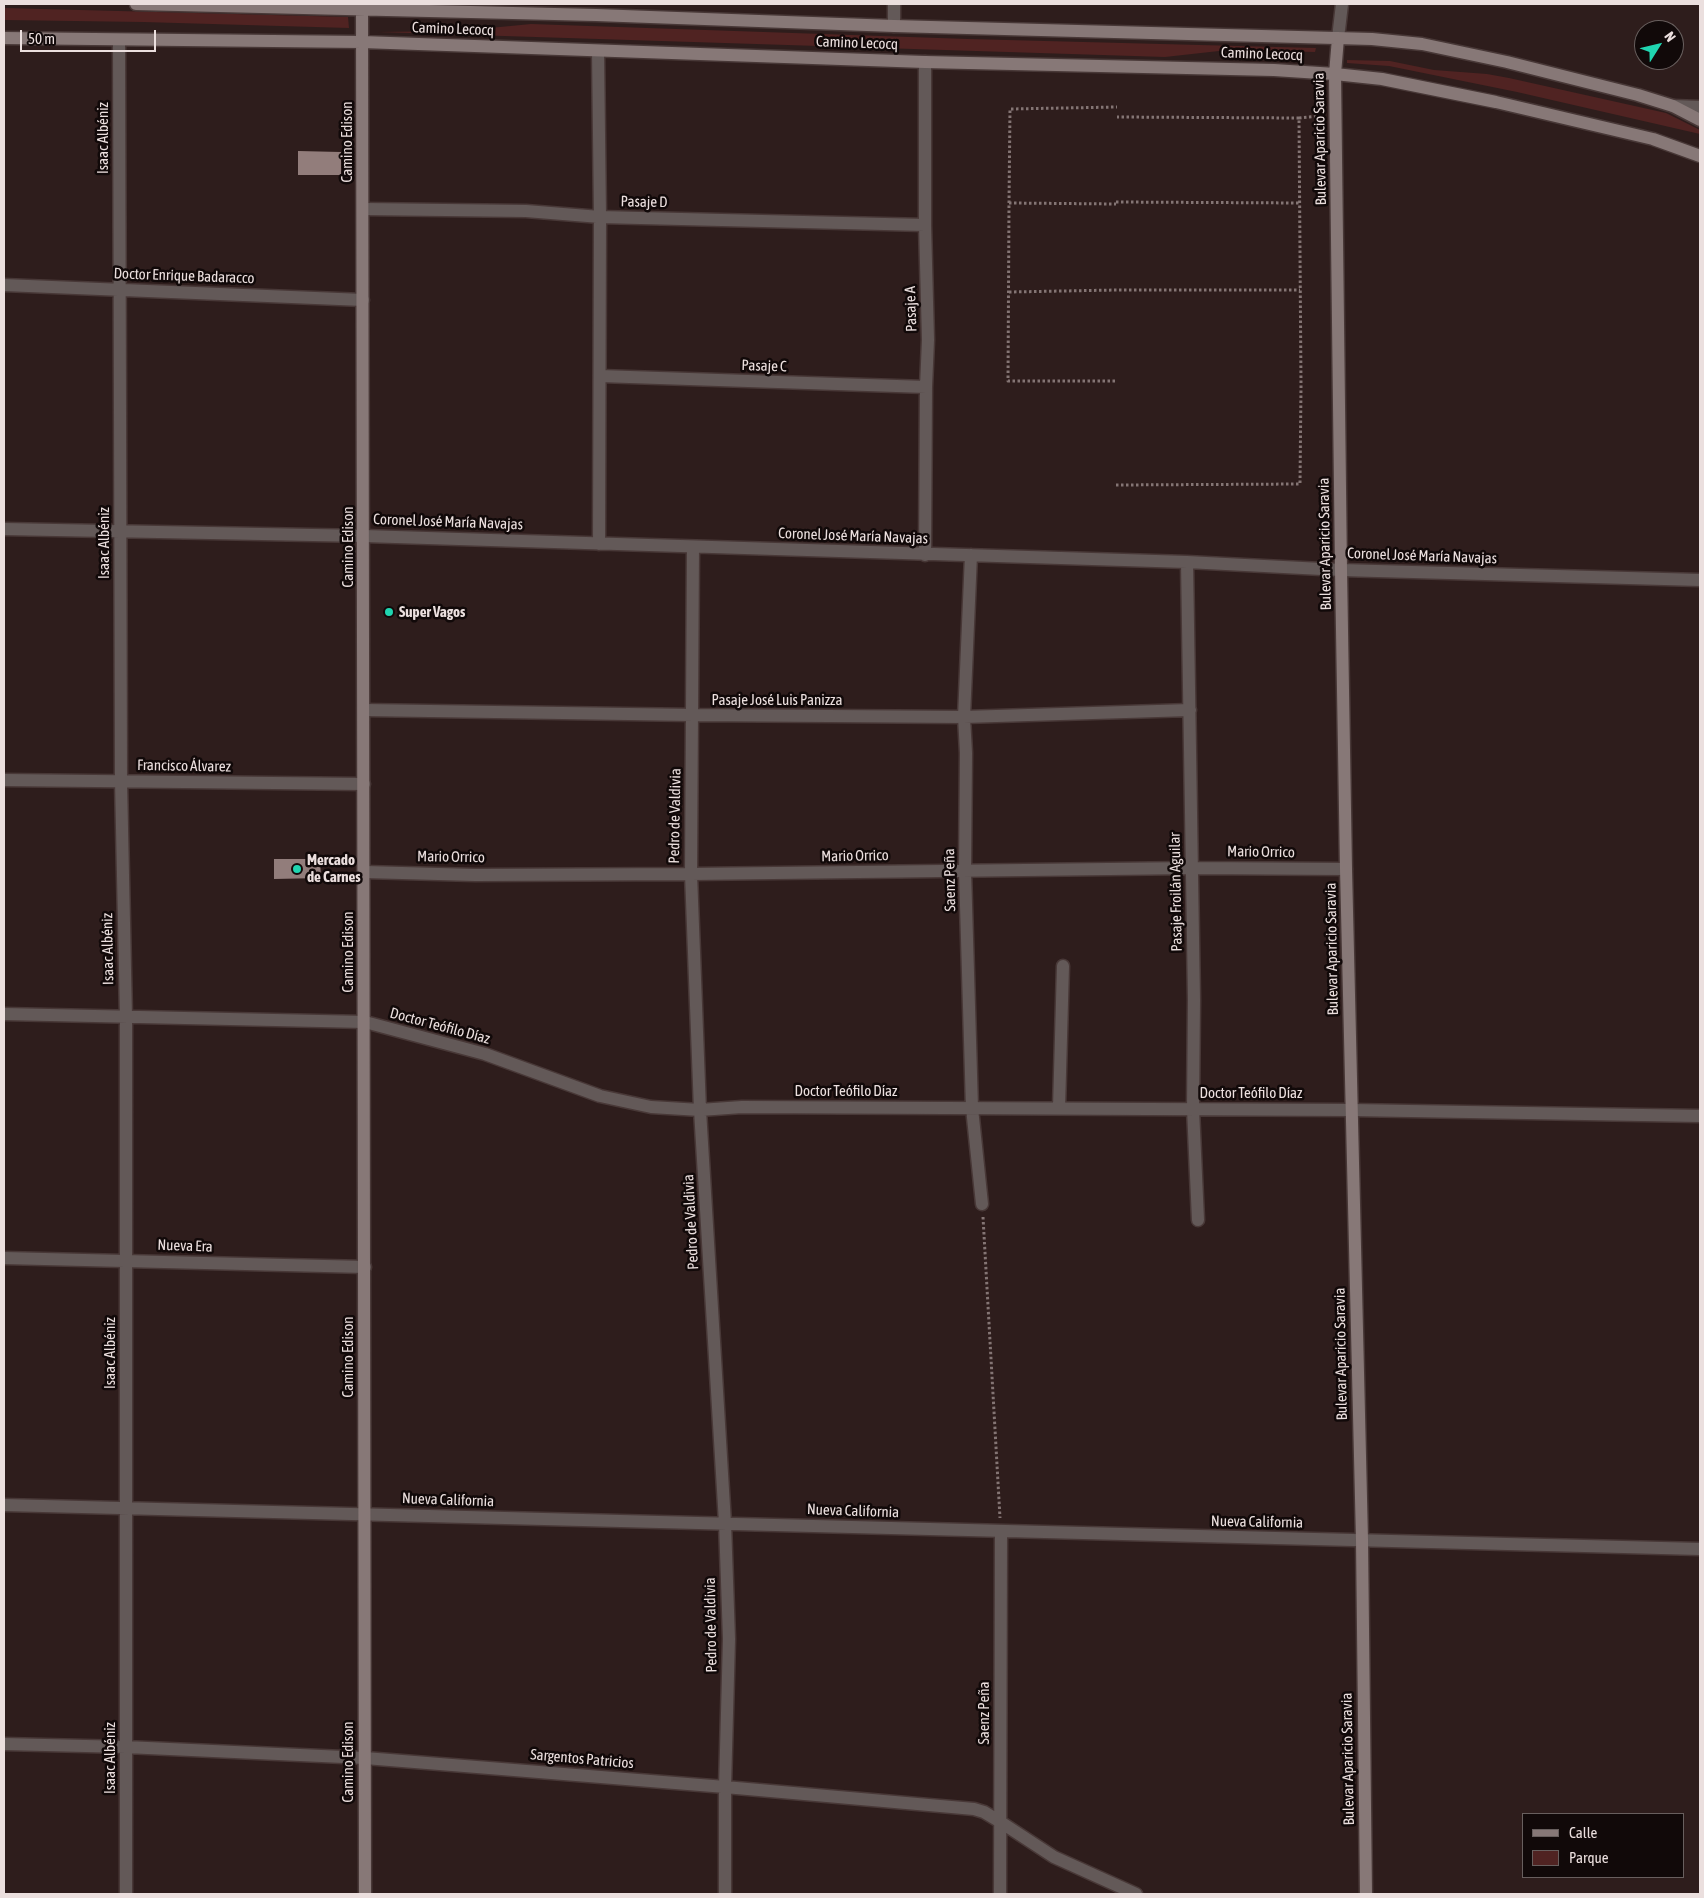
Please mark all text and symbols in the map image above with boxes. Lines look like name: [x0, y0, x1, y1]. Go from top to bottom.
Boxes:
street label: Camino Lecocq: [412, 19, 494, 39]
scale bar: [22, 20, 159, 52]
north arrow: [1634, 20, 1684, 70]
text: N: [1661, 29, 1679, 45]
text: 50 m: [28, 30, 55, 47]
street label: Camino Lecocq: [816, 33, 898, 53]
street label: Camino Lecocq: [1221, 44, 1303, 64]
street label: Bulevar Aparicio Saravia: [1310, 72, 1330, 206]
street label: Isaac Albéniz: [94, 102, 112, 174]
street label: Camino Edison: [338, 102, 356, 182]
street label: Pasaje D: [620, 193, 668, 211]
street label: Doctor Enrique Badaracco: [113, 265, 255, 287]
street label: Pasaje A: [901, 286, 921, 332]
street label: Pasaje C: [741, 356, 787, 376]
street label: Bulevar Aparicio Saravia: [1315, 477, 1335, 611]
street label: Isaac Albéniz: [95, 507, 113, 579]
street label: Camino Edison: [339, 507, 357, 587]
street label: Coronel José María Navajas: [373, 510, 523, 534]
street label: Coronel José María Navajas: [778, 524, 928, 548]
street label: Coronel José María Navajas: [1347, 544, 1497, 568]
place label: Super Vagos: [399, 603, 465, 621]
marker: Super Vagos: [383, 606, 395, 618]
street label: Pasaje José Luis Panizza: [712, 691, 842, 709]
street label: Francisco Álvarez: [137, 756, 231, 776]
street label: Pedro de Valdivia: [665, 768, 685, 864]
street label: Pasaje Froilán Aguilar: [1166, 832, 1186, 952]
street label: Mario Orrico: [1227, 842, 1295, 862]
street label: Mario Orrico: [821, 846, 889, 866]
street label: Mario Orrico: [417, 847, 485, 867]
street label: Saenz Peña: [940, 848, 960, 912]
place label: Mercado de Carnes: [307, 851, 361, 886]
marker: Mercado de Carnes: [291, 863, 303, 875]
street label: Bulevar Aparicio Saravia: [1322, 882, 1342, 1016]
street label: Camino Edison: [339, 912, 357, 992]
street label: Isaac Albéniz: [98, 913, 118, 985]
street label: Doctor Teófilo Díaz: [388, 1004, 492, 1048]
street label: Doctor Teófilo Díaz: [795, 1082, 897, 1100]
street label: Doctor Teófilo Díaz: [1200, 1084, 1302, 1102]
street label: Pedro de Valdivia: [680, 1174, 702, 1270]
street label: Nueva Era: [157, 1236, 213, 1256]
street label: Bulevar Aparicio Saravia: [1331, 1287, 1351, 1421]
street label: Isaac Albéniz: [101, 1317, 119, 1389]
street label: Camino Edison: [339, 1317, 357, 1397]
street label: Nueva California: [402, 1489, 494, 1511]
street label: Nueva California: [807, 1500, 899, 1522]
street label: Nueva California: [1211, 1512, 1303, 1532]
street label: Pedro de Valdivia: [701, 1577, 721, 1673]
street label: Saenz Peña: [975, 1681, 993, 1745]
street label: Bulevar Aparicio Saravia: [1338, 1692, 1358, 1826]
street label: Isaac Albéniz: [101, 1722, 119, 1794]
street label: Camino Edison: [339, 1722, 357, 1802]
street label: Sargentos Patricios: [530, 1746, 634, 1772]
legend: [1522, 1813, 1684, 1878]
text: Calle: [1569, 1824, 1597, 1841]
text: Parque: [1569, 1849, 1609, 1866]

